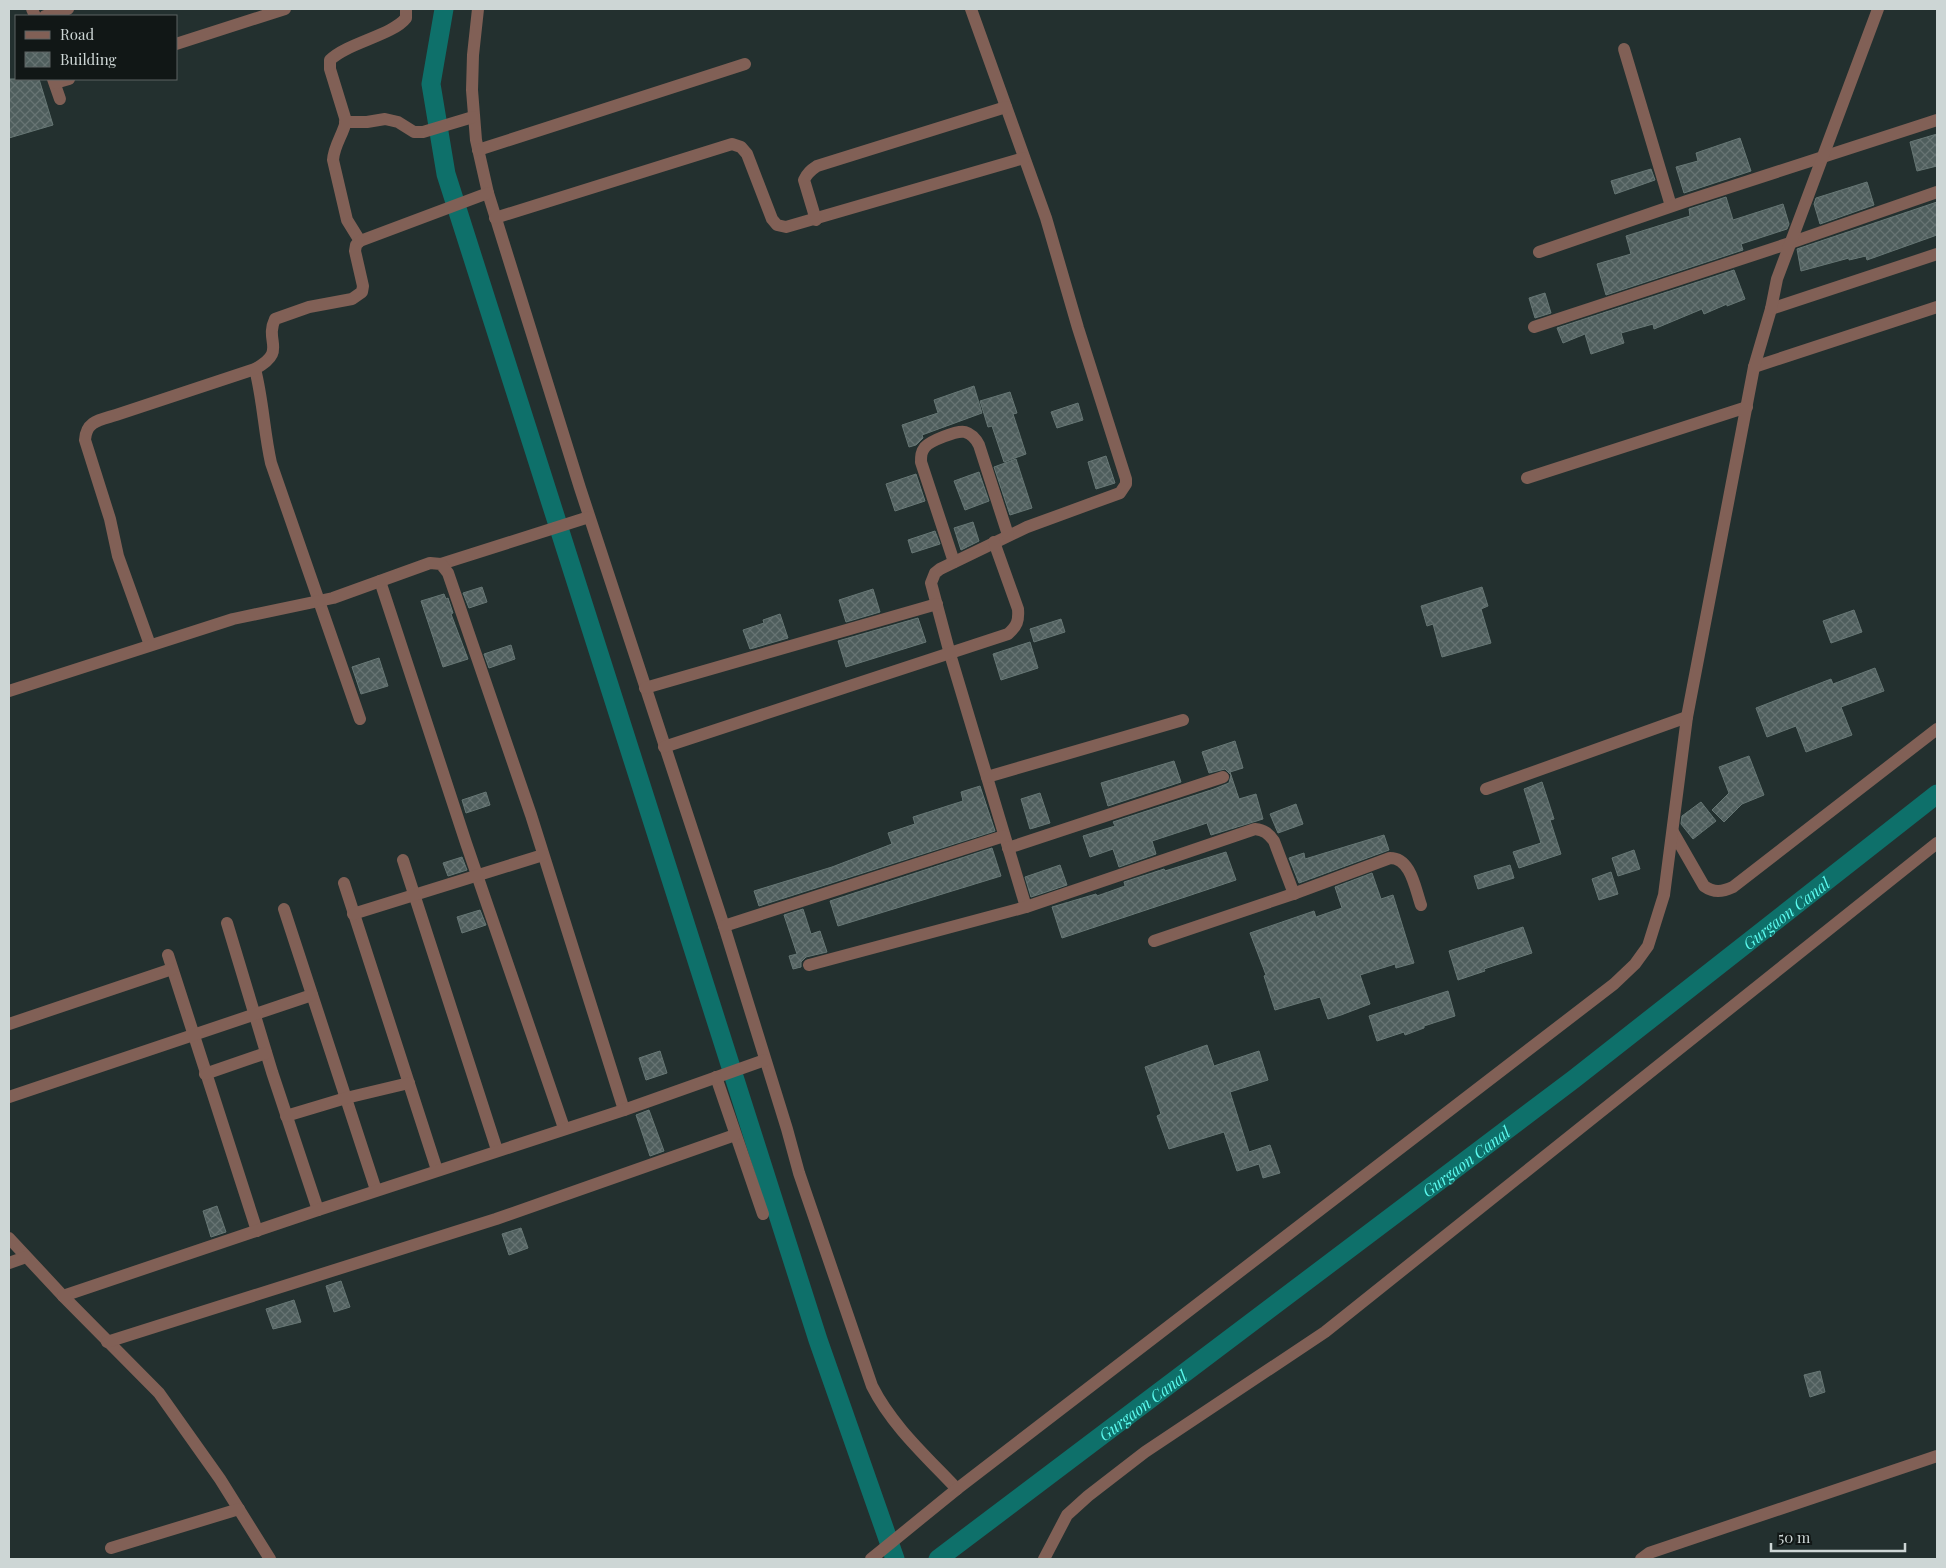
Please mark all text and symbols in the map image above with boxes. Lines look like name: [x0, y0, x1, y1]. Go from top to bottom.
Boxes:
legend: [15, 15, 178, 80]
text: Road: [60, 24, 94, 44]
text: Building: [60, 49, 117, 69]
water label: Gurgaon Canal: [1738, 872, 1834, 953]
water label: Gurgaon Canal: [1417, 1120, 1514, 1201]
water label: Gurgaon Canal: [1094, 1364, 1191, 1445]
scale bar: [1771, 1520, 1905, 1552]
text: 50 m: [1778, 1527, 1811, 1547]

